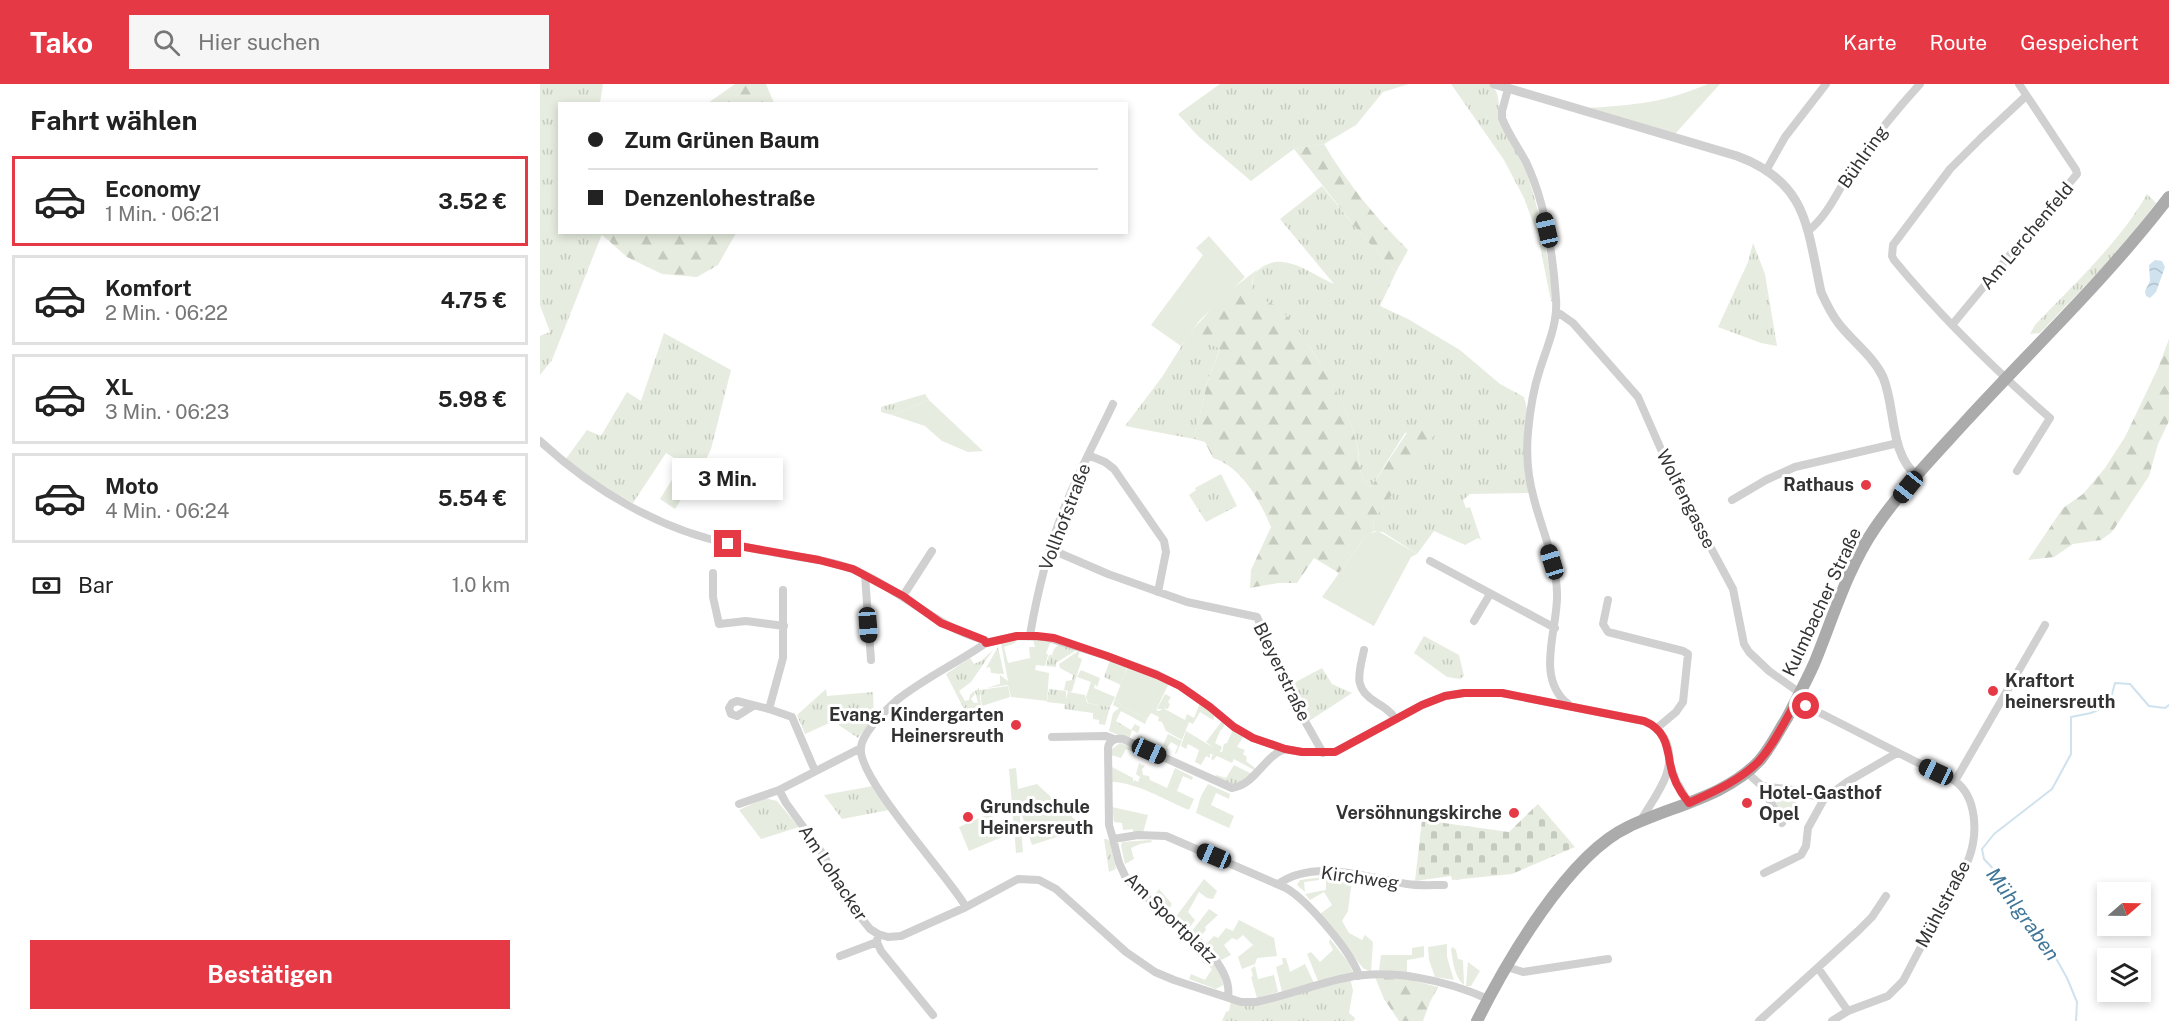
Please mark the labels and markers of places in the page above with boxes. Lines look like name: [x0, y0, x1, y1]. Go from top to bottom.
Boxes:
place label: Rathaus: [1783, 474, 1854, 495]
marker: Rathaus: [1859, 478, 1873, 492]
place label: Kraftort heinersreuth: [2005, 670, 2115, 712]
marker: Kraftort heinersreuth: [1986, 684, 2000, 698]
place label: Evang. Kindergarten Heinersreuth: [829, 704, 1004, 746]
marker: Evang. Kindergarten Heinersreuth: [1009, 718, 1023, 732]
place label: Hotel-Gasthof Opel: [1759, 782, 1882, 824]
place label: Grundschule Heinersreuth: [980, 796, 1093, 838]
marker: Hotel-Gasthof Opel: [1740, 796, 1754, 810]
place label: Versöhnungskirche: [1336, 802, 1502, 823]
marker: Versöhnungskirche: [1507, 806, 1521, 820]
marker: Grundschule Heinersreuth: [961, 810, 975, 824]

